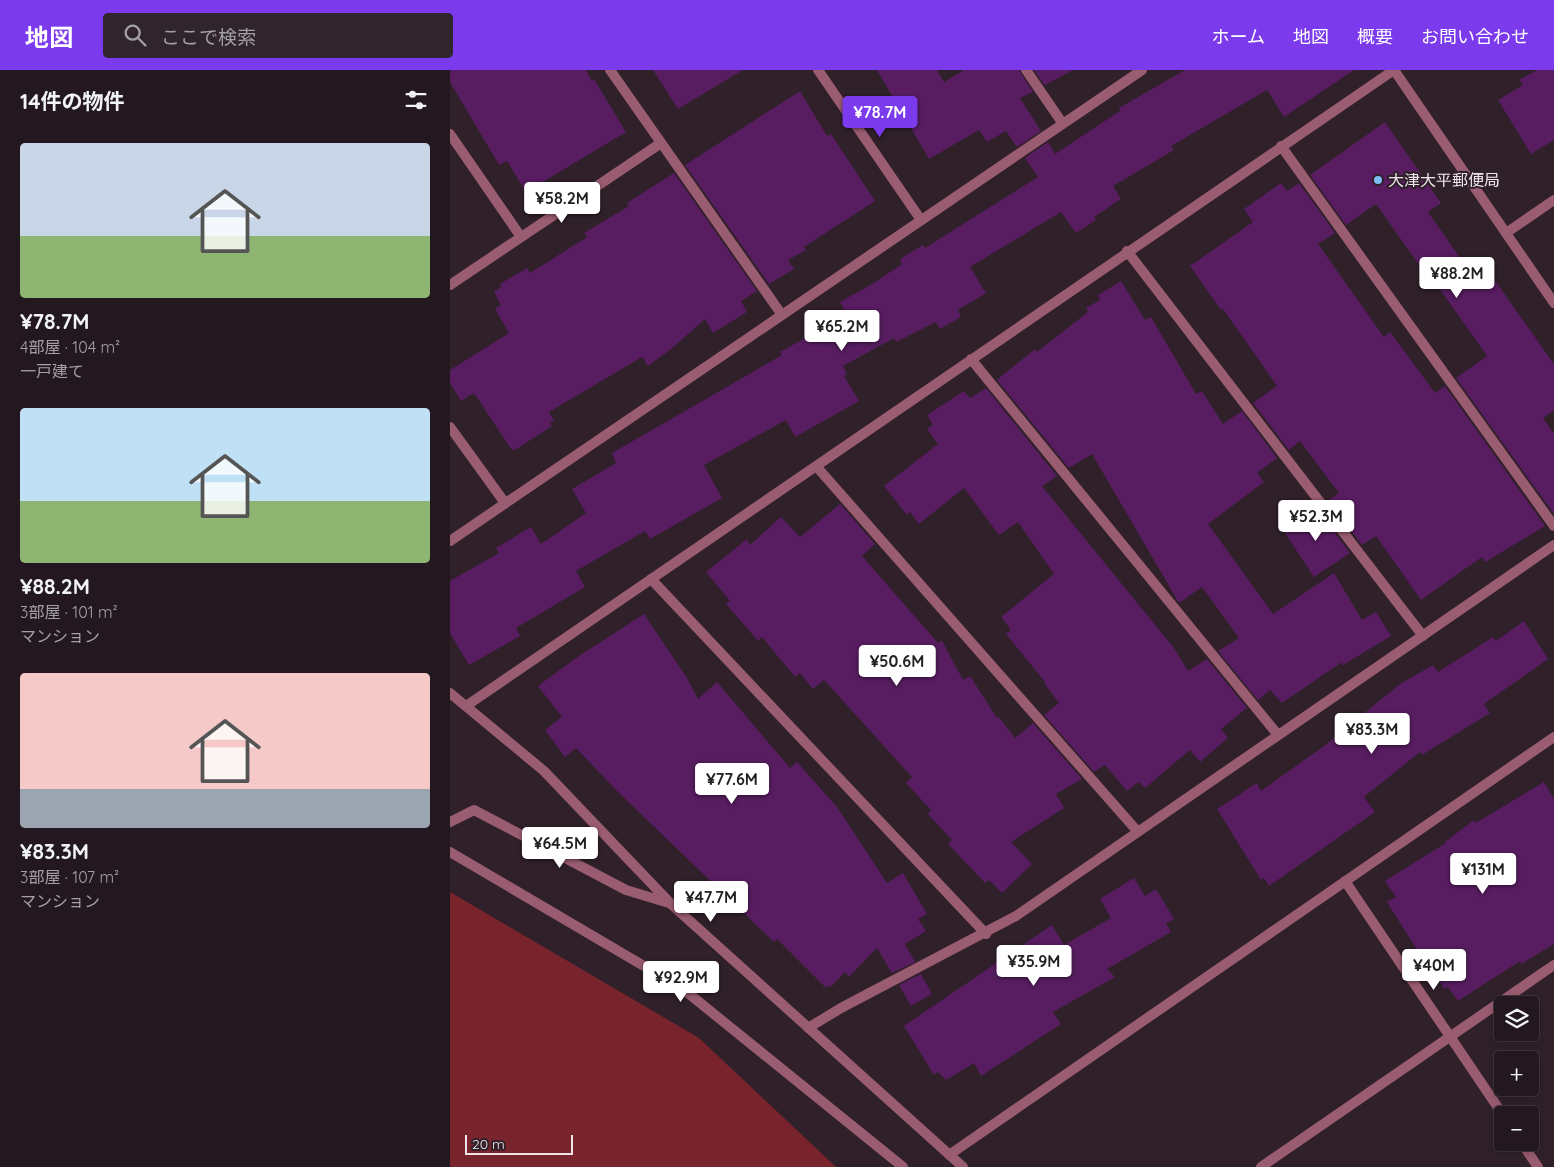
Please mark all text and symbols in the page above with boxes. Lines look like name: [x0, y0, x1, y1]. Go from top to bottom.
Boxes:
search box: [103, 13, 453, 58]
icon: search: [121, 21, 149, 49]
text: 地図: [25, 22, 73, 52]
text: ここで検索: [161, 25, 256, 49]
text: ホーム: [1212, 25, 1265, 48]
text: 地図: [1293, 25, 1329, 48]
text: 概要: [1357, 25, 1393, 48]
text: お問い合わせ: [1421, 25, 1529, 48]
icon: filters: [402, 86, 430, 114]
text: 14件の物件: [20, 88, 125, 114]
pin: ¥78.7M: [839, 96, 921, 138]
text: ¥78.7M: [854, 102, 906, 122]
place label: 大津大平郵便局: [1388, 170, 1500, 190]
marker: 大津大平郵便局: [1372, 174, 1384, 186]
icon: home: [180, 176, 270, 266]
pin: ¥58.2M: [521, 182, 603, 224]
text: ¥58.2M: [535, 188, 589, 208]
pin: ¥88.2M: [1416, 256, 1498, 299]
text: ¥88.2M: [1430, 263, 1484, 283]
text: ¥78.7M: [20, 308, 90, 334]
pin: ¥65.2M: [801, 310, 883, 352]
text: ¥65.2M: [815, 316, 869, 336]
text: 4部屋 · 104 m²: [20, 337, 120, 357]
text: 一戸建て: [20, 361, 84, 381]
icon: home: [180, 441, 270, 531]
pin: ¥52.3M: [1275, 500, 1357, 542]
text: ¥52.3M: [1289, 506, 1343, 526]
text: ¥88.2M: [20, 573, 90, 599]
text: 3部屋 · 101 m²: [20, 602, 118, 622]
text: マンション: [20, 626, 100, 646]
pin: ¥50.6M: [856, 644, 938, 687]
text: ¥50.6M: [870, 651, 924, 671]
icon: home: [180, 706, 270, 796]
pin: ¥83.3M: [1331, 712, 1413, 755]
text: ¥83.3M: [1346, 719, 1398, 739]
pin: ¥77.6M: [691, 762, 773, 805]
text: ¥77.6M: [706, 769, 758, 789]
pin: ¥64.5M: [519, 826, 601, 869]
text: ¥64.5M: [533, 833, 587, 853]
text: ¥83.3M: [20, 838, 89, 864]
pin: ¥131M: [1448, 852, 1518, 895]
text: ¥131M: [1461, 859, 1505, 879]
text: 3部屋 · 107 m²: [20, 867, 119, 887]
pin: ¥47.7M: [670, 880, 752, 923]
text: ¥47.7M: [685, 887, 737, 907]
text: マンション: [20, 891, 100, 911]
pin: ¥35.9M: [993, 944, 1075, 987]
pin: ¥40M: [1404, 948, 1464, 991]
text: ¥35.9M: [1008, 951, 1060, 971]
text: ¥40M: [1413, 955, 1455, 975]
pin: ¥92.9M: [640, 960, 722, 1003]
text: ¥92.9M: [654, 967, 708, 987]
map controls: [1494, 996, 1539, 1151]
button: layers: [1494, 996, 1539, 1041]
button: +: [1494, 1051, 1539, 1096]
button: −: [1494, 1106, 1539, 1151]
scale bar: [465, 1132, 572, 1155]
text: 20 m: [472, 1135, 505, 1153]

